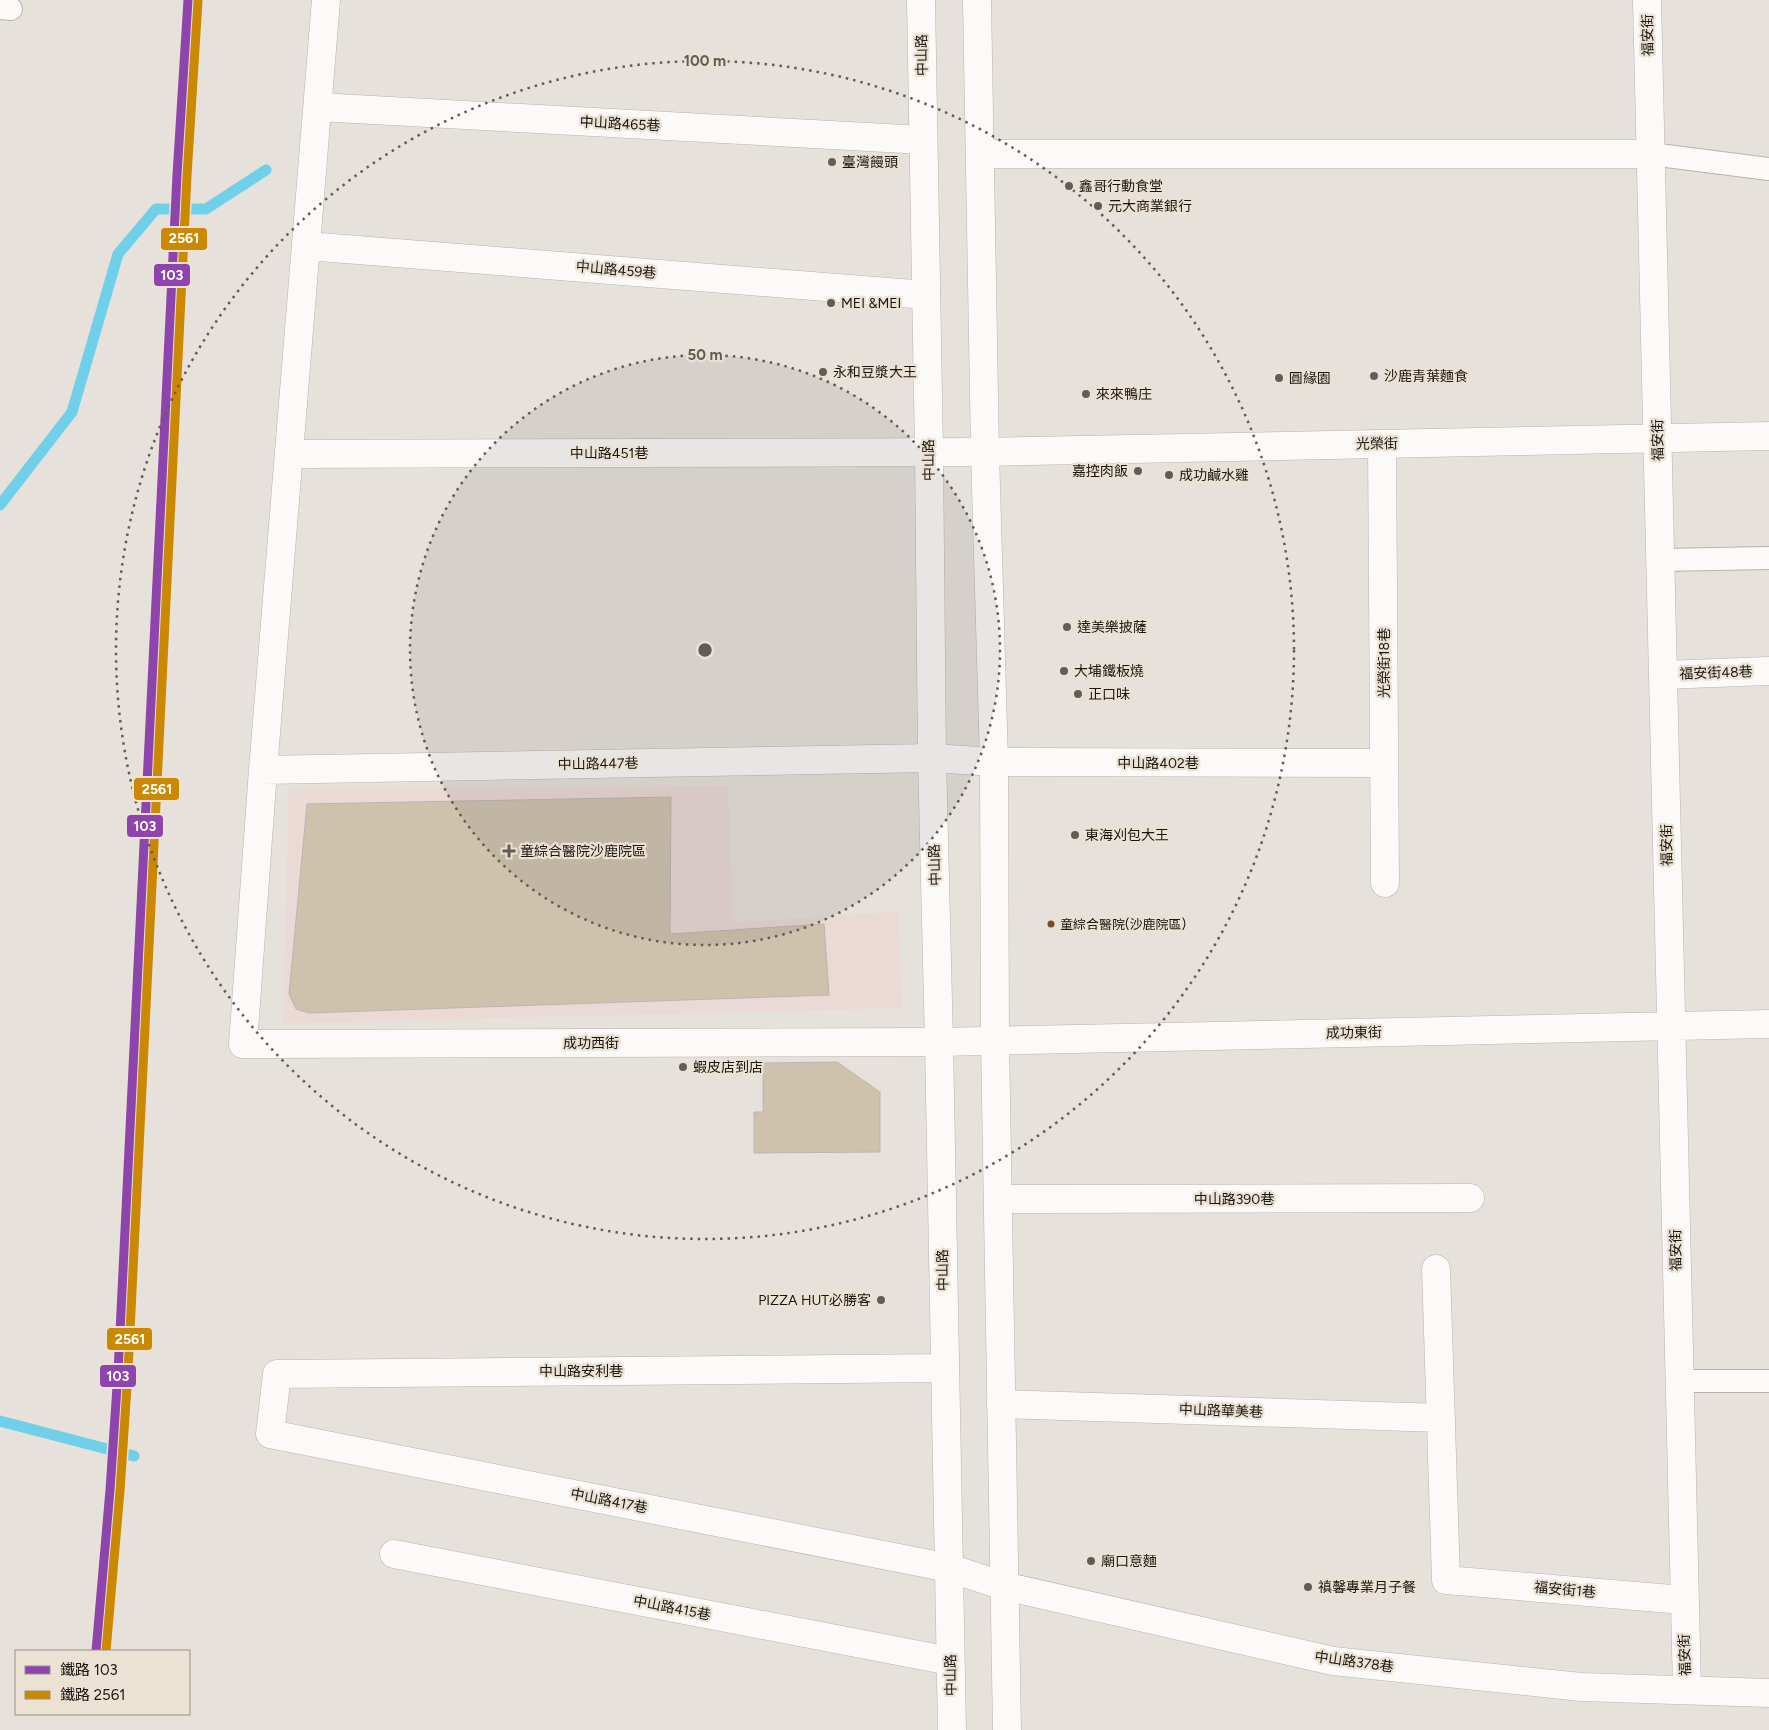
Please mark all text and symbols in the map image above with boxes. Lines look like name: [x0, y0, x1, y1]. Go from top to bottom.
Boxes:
street label: 福安街: [1639, 14, 1657, 56]
street label: 中山路: [913, 34, 931, 76]
text: 100 m: [684, 52, 726, 70]
street label: 中山路465巷: [579, 113, 661, 135]
place label: 臺灣饅頭: [842, 154, 898, 171]
marker: 臺灣饅頭: [826, 156, 838, 168]
place label: 鑫哥行動食堂: [1079, 178, 1163, 195]
marker: 鑫哥行動食堂: [1063, 180, 1075, 192]
place label: 元大商業銀行: [1108, 198, 1192, 215]
marker: 元大商業銀行: [1092, 200, 1104, 212]
line badge: 2561: [160, 227, 208, 251]
text: 2561: [169, 230, 199, 247]
street label: 中山路459巷: [575, 258, 657, 282]
line badge: 103: [153, 263, 191, 287]
text: 103: [161, 267, 184, 284]
place label: MEI &MEI: [841, 295, 901, 312]
marker: MEI &MEI: [825, 297, 837, 309]
text: 50 m: [687, 346, 723, 364]
place label: 永和豆漿大王: [833, 364, 917, 381]
marker: 永和豆漿大王: [817, 366, 829, 378]
place label: 沙鹿青葉麵食: [1384, 368, 1468, 385]
place label: 圓緣園: [1289, 370, 1331, 387]
marker: 沙鹿青葉麵食: [1368, 370, 1380, 382]
marker: 圓緣園: [1273, 372, 1285, 384]
place label: 來來鴨庄: [1096, 386, 1152, 403]
marker: 來來鴨庄: [1080, 388, 1092, 400]
street label: 福安街: [1649, 419, 1667, 461]
street label: 光榮街: [1356, 435, 1398, 453]
street label: 中山路: [920, 439, 938, 481]
street label: 中山路451巷: [570, 445, 648, 462]
place label: 嘉控肉飯: [1072, 463, 1128, 480]
marker: 嘉控肉飯: [1132, 465, 1144, 477]
place label: 成功鹹水雞: [1179, 467, 1249, 484]
marker: 成功鹹水雞: [1163, 469, 1175, 481]
place label: 達美樂披薩: [1077, 619, 1147, 636]
marker: 達美樂披薩: [1061, 621, 1073, 633]
street label: 光榮街18巷: [1376, 628, 1393, 698]
centre of rings: [696, 641, 714, 659]
place label: 大埔鐵板燒: [1074, 663, 1144, 680]
street label: 福安街48巷: [1679, 663, 1753, 683]
marker: 大埔鐵板燒: [1058, 665, 1070, 677]
place label: 正口味: [1088, 686, 1130, 703]
marker: 正口味: [1072, 688, 1084, 700]
street label: 中山路447巷: [557, 755, 639, 773]
street label: 中山路402巷: [1117, 755, 1199, 772]
line badge: 2561: [133, 777, 180, 801]
text: 2561: [142, 781, 172, 798]
line badge: 103: [126, 814, 164, 838]
text: 103: [134, 818, 157, 835]
street label: 福安街: [1658, 824, 1676, 866]
place label: 東海刈包大王: [1085, 827, 1169, 844]
marker: 東海刈包大王: [1069, 829, 1081, 841]
place label: 童綜合醫院沙鹿院區: [520, 843, 646, 860]
marker: 童綜合醫院沙鹿院區: [502, 844, 516, 858]
street label: 中山路: [926, 844, 944, 886]
place label: 童綜合醫院(沙鹿院區): [1060, 917, 1186, 932]
marker: 童綜合醫院(沙鹿院區): [1046, 919, 1056, 929]
street label: 成功東街: [1326, 1024, 1382, 1042]
street label: 成功西街: [563, 1035, 619, 1052]
place label: 蝦皮店到店: [693, 1059, 763, 1076]
marker: 蝦皮店到店: [677, 1061, 689, 1073]
street label: 中山路390巷: [1194, 1191, 1274, 1208]
street label: 福安街: [1667, 1229, 1685, 1271]
street label: 中山路: [934, 1249, 952, 1291]
place label: PIZZA HUT必勝客: [758, 1292, 871, 1309]
marker: PIZZA HUT必勝客: [875, 1294, 887, 1306]
line badge: 2561: [106, 1327, 153, 1351]
text: 2561: [115, 1331, 145, 1348]
street label: 中山路安利巷: [539, 1363, 623, 1380]
line badge: 103: [99, 1364, 137, 1388]
text: 103: [107, 1368, 130, 1385]
street label: 中山路華美巷: [1179, 1401, 1263, 1421]
street label: 中山路417巷: [569, 1485, 649, 1517]
place label: 廟口意麵: [1101, 1553, 1157, 1570]
marker: 廟口意麵: [1085, 1555, 1097, 1567]
place label: 禛馨專業月子餐: [1318, 1579, 1416, 1596]
street label: 福安街1巷: [1533, 1579, 1597, 1601]
marker: 禛馨專業月子餐: [1302, 1581, 1314, 1593]
street label: 中山路415巷: [632, 1592, 712, 1624]
street label: 福安街: [1676, 1634, 1694, 1676]
street label: 中山路378巷: [1313, 1648, 1395, 1676]
legend: [15, 1650, 190, 1715]
street label: 中山路: [942, 1654, 960, 1696]
text: 鐵路 103: [60, 1661, 118, 1679]
text: 鐵路 2561: [60, 1686, 125, 1704]

